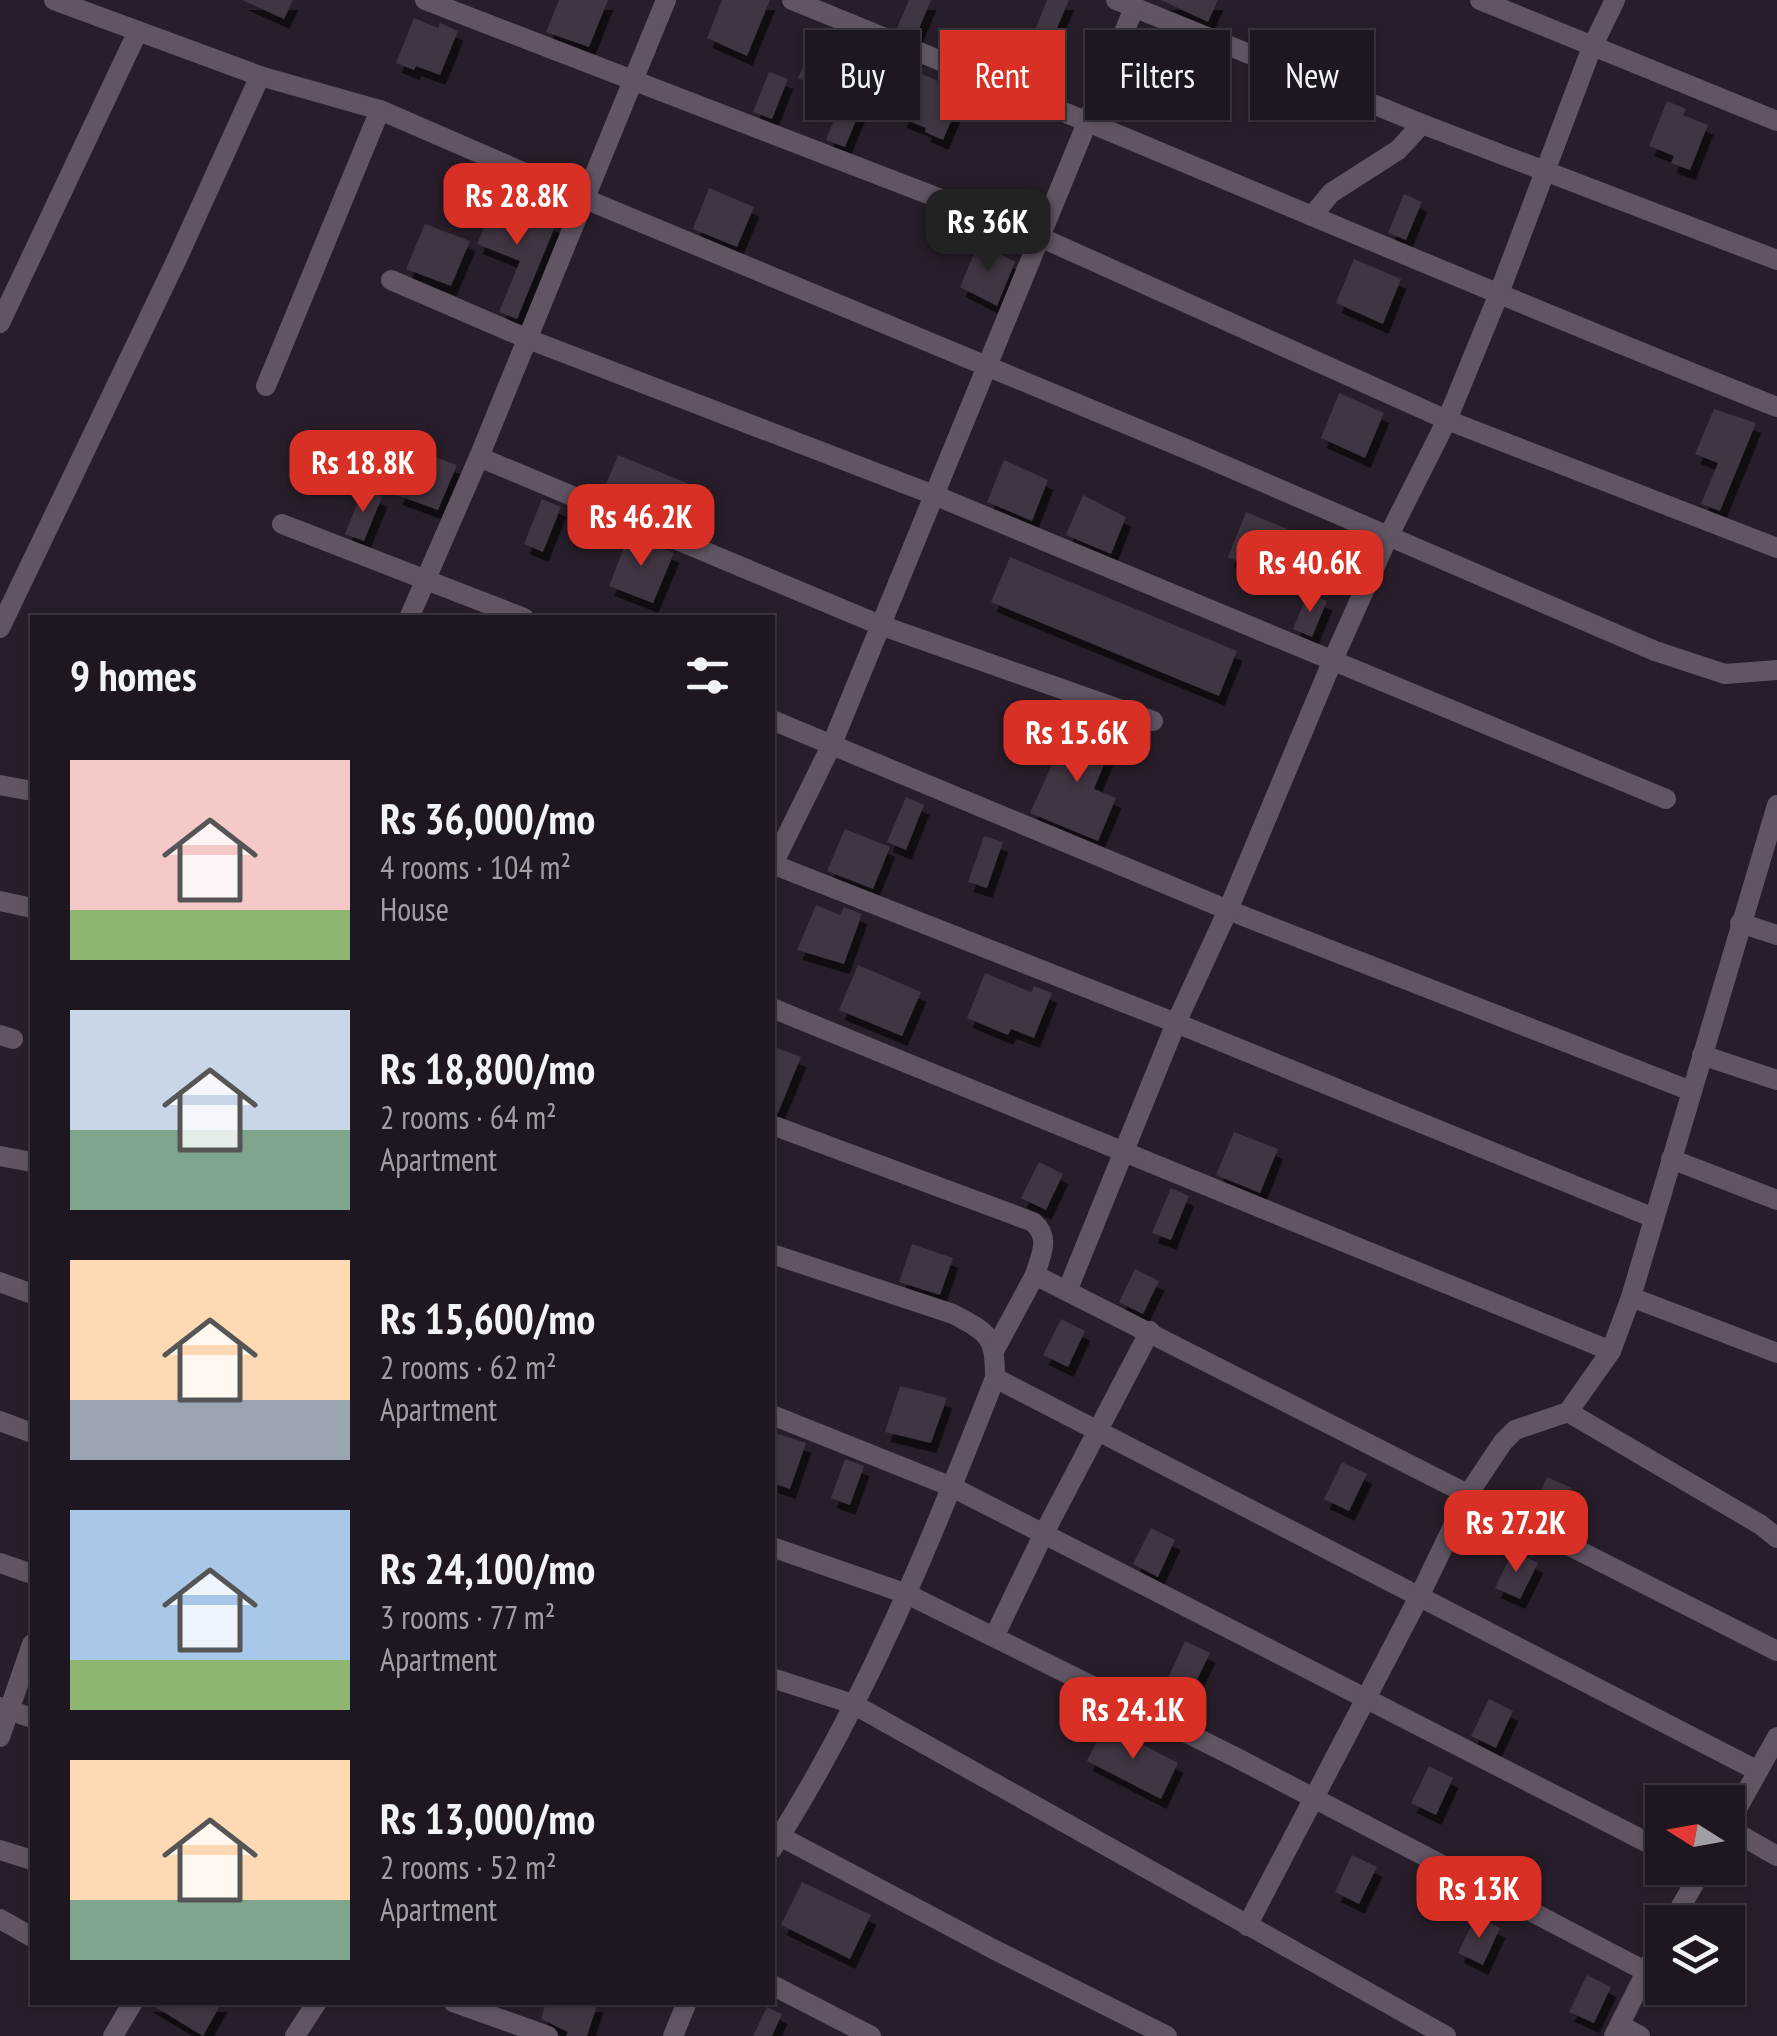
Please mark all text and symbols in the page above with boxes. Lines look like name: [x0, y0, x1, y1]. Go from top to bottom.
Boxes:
chip: Buy: [805, 30, 920, 120]
chip: Rent: [940, 30, 1065, 120]
chip: Filters: [1085, 30, 1230, 120]
chip: New: [1250, 30, 1374, 120]
pin: Rs 28.8K: [414, 163, 620, 248]
text: Rs 28.8K: [465, 174, 569, 216]
pin: Rs 36K: [907, 189, 1069, 274]
text: Rs 36K: [947, 200, 1029, 242]
pin: Rs 18.8K: [260, 430, 466, 515]
text: Rs 18.8K: [311, 441, 415, 483]
pin: Rs 46.2K: [538, 484, 744, 569]
text: Rs 46.2K: [589, 495, 693, 537]
pin: Rs 40.6K: [1207, 530, 1413, 615]
text: Rs 40.6K: [1258, 541, 1362, 583]
text: 9 homes: [70, 648, 197, 703]
icon: filters: [680, 648, 735, 703]
pin: Rs 15.6K: [974, 700, 1180, 785]
text: Rs 15.6K: [1025, 711, 1129, 753]
text: Rs 36,000/mo: [380, 791, 595, 846]
icon: home: [150, 800, 270, 920]
text: 4 rooms · 104 m²: [380, 846, 571, 888]
text: House: [380, 888, 449, 930]
text: Rs 18,800/mo: [380, 1041, 595, 1096]
icon: home: [150, 1050, 270, 1170]
text: 2 rooms · 64 m²: [380, 1096, 557, 1138]
text: Apartment: [380, 1138, 497, 1180]
text: Rs 15,600/mo: [380, 1291, 595, 1346]
icon: home: [150, 1300, 270, 1420]
text: 2 rooms · 62 m²: [380, 1346, 557, 1388]
text: Apartment: [380, 1388, 497, 1430]
pin: Rs 27.2K: [1413, 1490, 1619, 1575]
text: Rs 27.2K: [1466, 1501, 1566, 1543]
text: Rs 24,100/mo: [380, 1541, 595, 1596]
icon: home: [150, 1550, 270, 1670]
text: 3 rooms · 77 m²: [380, 1596, 555, 1638]
text: Apartment: [380, 1638, 497, 1680]
pin: Rs 24.1K: [1030, 1677, 1236, 1762]
text: Rs 24.1K: [1081, 1688, 1185, 1730]
north arrow: [1645, 1785, 1745, 1885]
map controls: [1645, 1785, 1745, 2005]
text: Rs 13,000/mo: [380, 1791, 595, 1846]
icon: home: [150, 1800, 270, 1920]
text: 2 rooms · 52 m²: [380, 1846, 557, 1888]
pin: Rs 13K: [1398, 1856, 1560, 1941]
text: Rs 13K: [1438, 1867, 1520, 1909]
text: Apartment: [380, 1888, 497, 1930]
button: layers: [1645, 1905, 1745, 2005]

